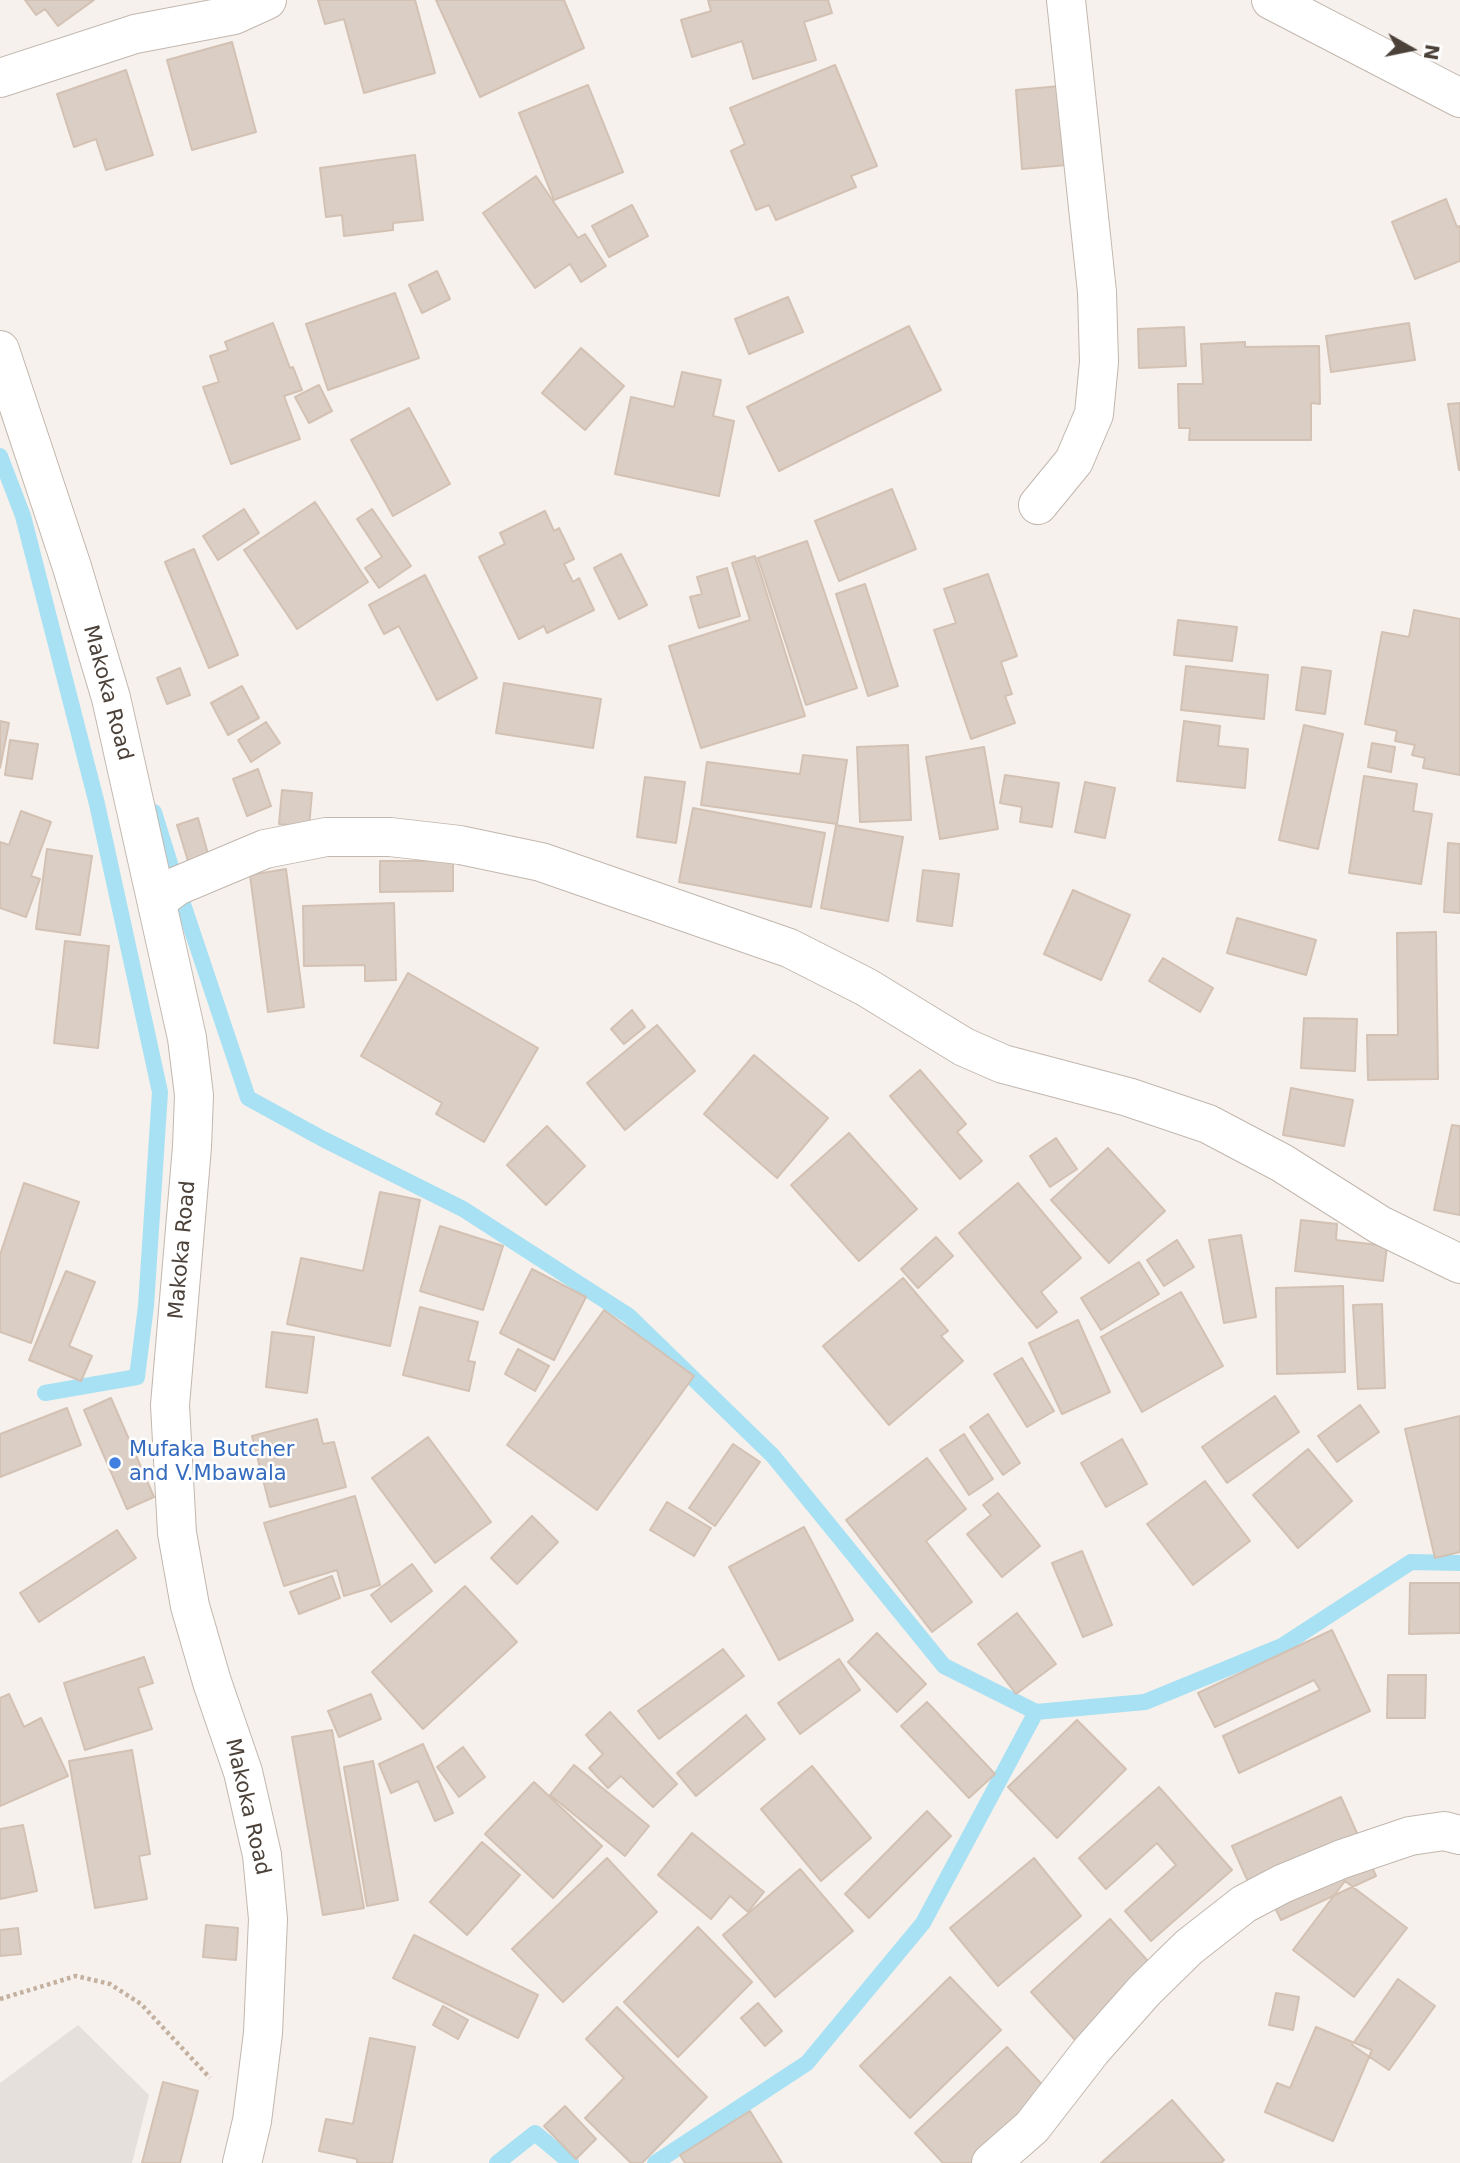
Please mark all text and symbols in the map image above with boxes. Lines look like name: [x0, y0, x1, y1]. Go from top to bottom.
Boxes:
north arrow: [1376, 14, 1446, 84]
text: N: [1420, 43, 1444, 62]
street label: Makoka Road: [77, 622, 137, 764]
street label: Makoka Road: [164, 1180, 202, 1320]
place label: Mufaka Butcher and V.Mbawala: [129, 1438, 294, 1488]
marker: Mufaka Butcher and V.Mbawala: [107, 1455, 123, 1471]
street label: Makoka Road: [219, 1736, 275, 1878]

